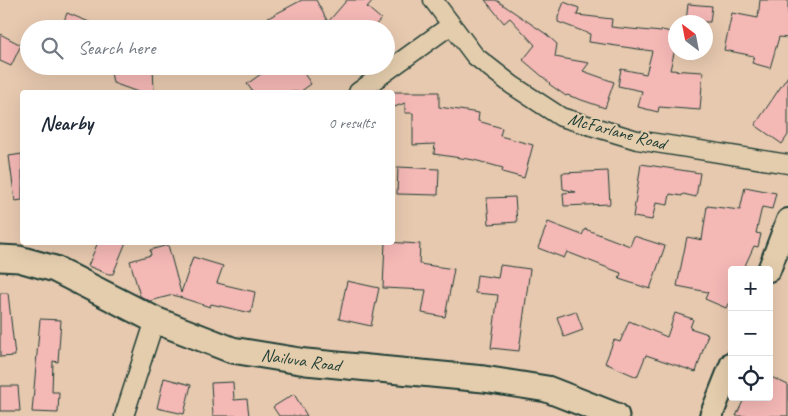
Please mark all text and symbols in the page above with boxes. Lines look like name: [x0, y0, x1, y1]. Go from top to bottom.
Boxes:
north arrow: [668, 15, 713, 60]
search box: [20, 20, 395, 75]
icon: search: [38, 34, 66, 62]
text: Search here: [78, 36, 155, 60]
street label: McFarlane Road: [566, 107, 671, 155]
text: Nearby: [40, 110, 93, 136]
text: 0 results: [328, 113, 375, 133]
map controls: [728, 266, 773, 401]
button: +: [728, 266, 773, 311]
button: −: [728, 311, 773, 356]
street label: Nailuva Road: [260, 344, 345, 377]
button: locate: [728, 356, 773, 401]

